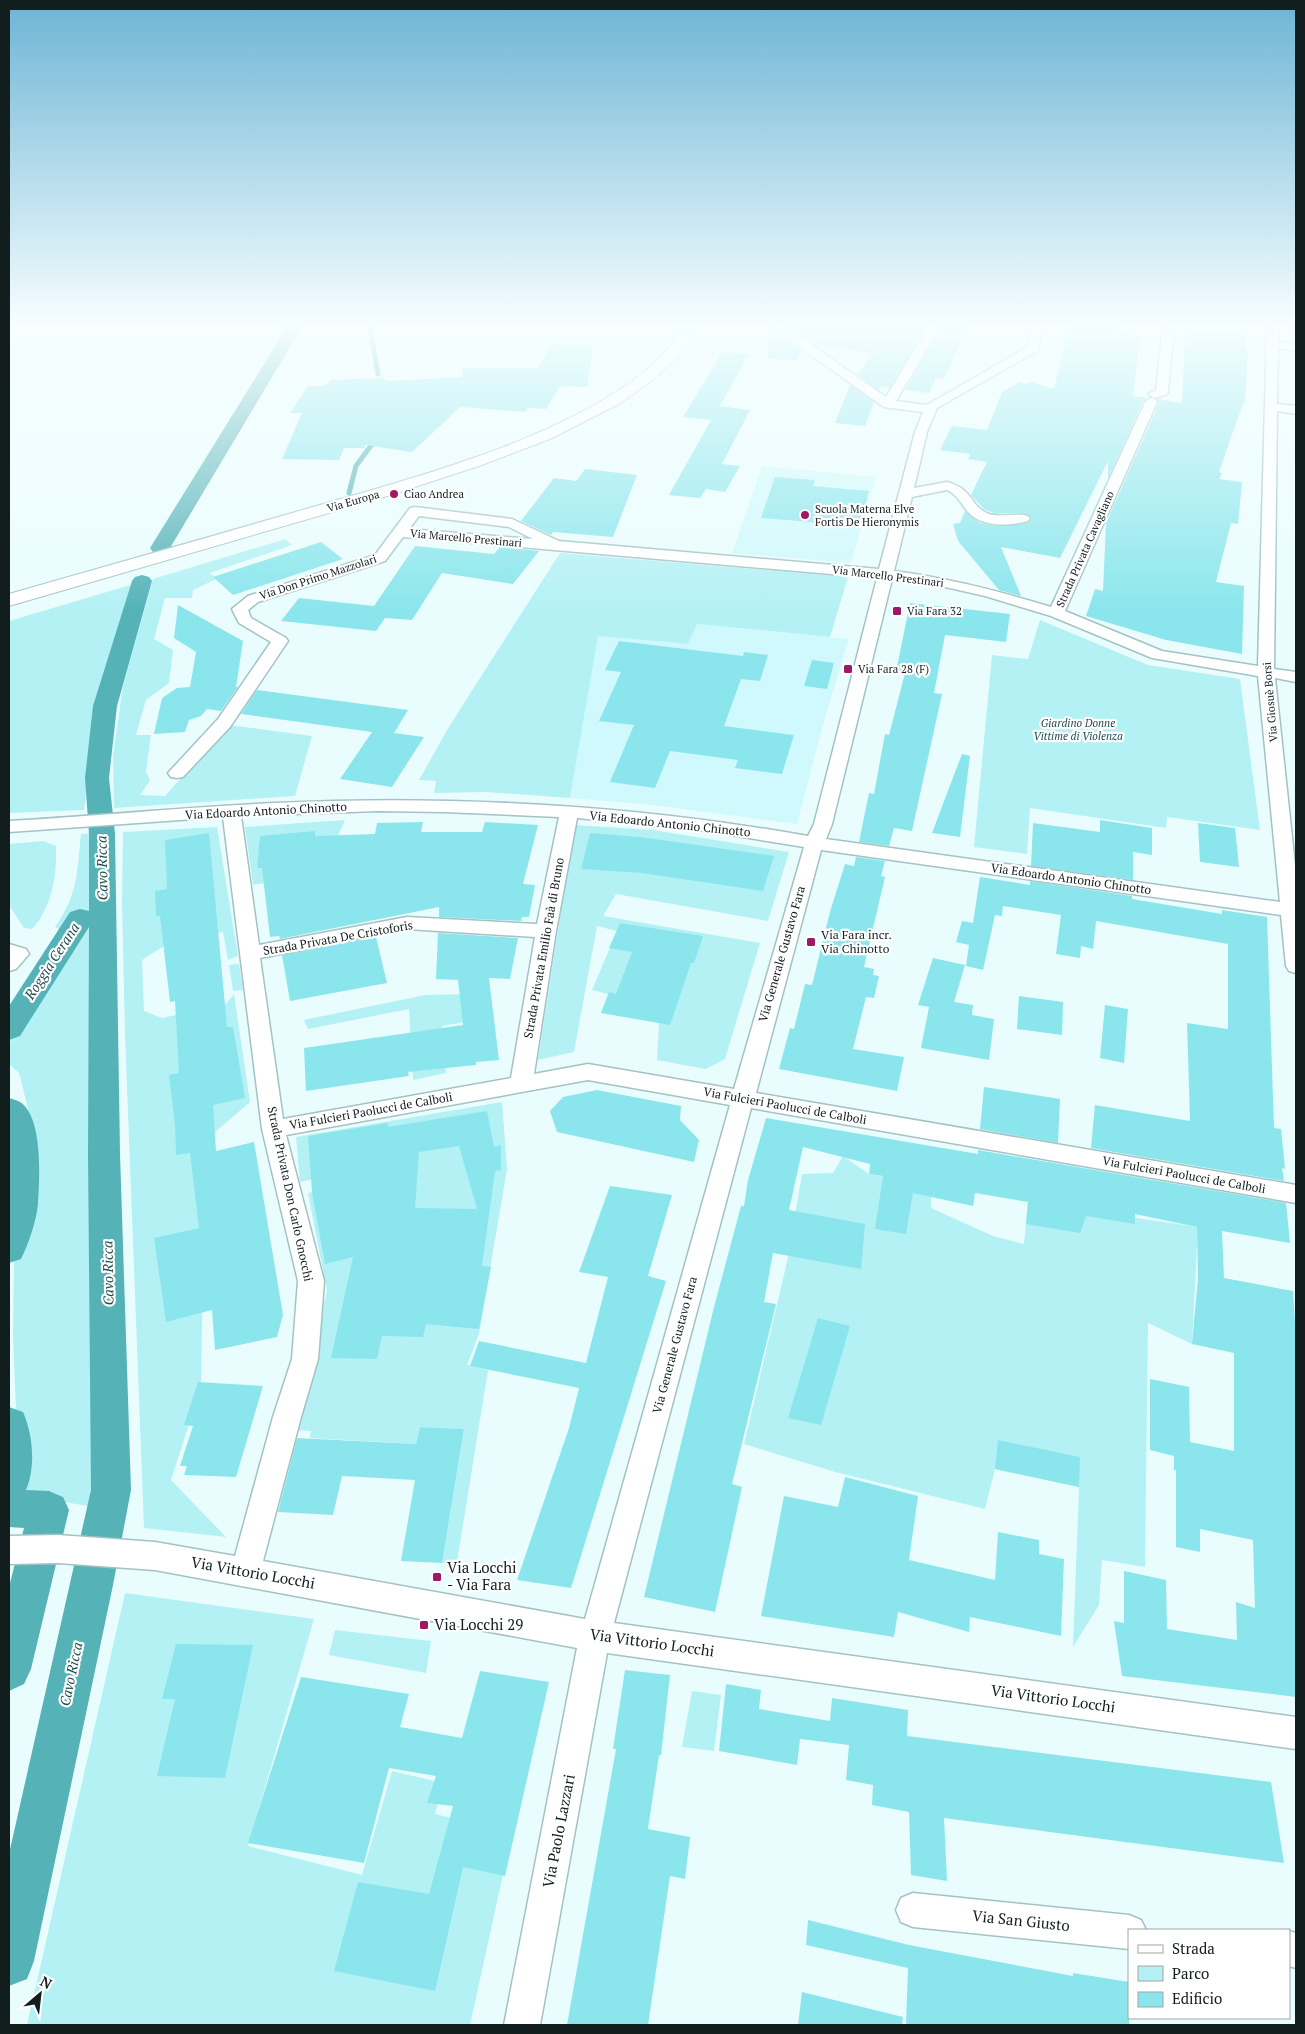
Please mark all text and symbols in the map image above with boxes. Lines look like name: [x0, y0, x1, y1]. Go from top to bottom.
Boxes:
street label: Via Europa: [325, 487, 381, 515]
place label: Ciao Andrea: [404, 487, 464, 501]
marker: Ciao Andrea: [388, 488, 400, 500]
street label: Strada Privata Cavagliano: [1053, 489, 1117, 609]
place label: Scuola Materna Elve Fortis De Hieronymis: [815, 502, 919, 529]
marker: Scuola Materna Elve Fortis De Hieronymis: [799, 509, 811, 521]
street label: Via Marcello Prestinari: [409, 526, 523, 550]
street label: Via Don Primo Mazzolari: [258, 551, 378, 603]
street label: Via Marcello Prestinari: [831, 562, 945, 590]
place label: Via Fara 32: [907, 604, 962, 618]
marker: Via Fara 32: [891, 605, 903, 617]
street label: Via Giosuè Borsi: [1260, 661, 1280, 743]
place label: Via Fara 28 (F): [858, 662, 929, 676]
marker: Via Fara 28 (F): [842, 663, 854, 675]
park label: Giardino Donne Vittime di Violenza: [1033, 716, 1123, 743]
street label: Via Edoardo Antonio Chinotto: [185, 799, 348, 822]
street label: Via Edoardo Antonio Chinotto: [589, 808, 752, 839]
water label: Cavo Ricca: [91, 835, 112, 901]
street label: Strada Privata Emilio Faà di Bruno: [520, 856, 567, 1039]
street label: Via Edoardo Antonio Chinotto: [990, 860, 1153, 897]
street label: Via Generale Gustavo Fara: [755, 884, 808, 1024]
street label: Strada Privata De Cristoforis: [262, 917, 414, 958]
water label: Roggia Cerana: [19, 919, 83, 1003]
place label: Via Fara incr. Via Chinotto: [821, 927, 892, 956]
marker: Via Fara incr. Via Chinotto: [805, 936, 817, 948]
street label: Via Fulcieri Paolucci de Calboli: [702, 1084, 868, 1127]
street label: Via Fulcieri Paolucci de Calboli: [288, 1089, 454, 1132]
street label: Strada Privata Don Carlo Gnocchi: [265, 1105, 316, 1283]
street label: Via Fulcieri Paolucci de Calboli: [1101, 1153, 1267, 1196]
water label: Cavo Ricca: [97, 1240, 118, 1306]
street label: Via Generale Gustavo Fara: [649, 1275, 700, 1415]
street label: Via Vittorio Locchi: [190, 1551, 317, 1593]
place label: Via Locchi - Via Fara: [447, 1557, 517, 1594]
marker: Via Locchi - Via Fara: [431, 1571, 443, 1583]
place label: Via Locchi 29: [434, 1614, 523, 1634]
marker: Via Locchi 29: [418, 1619, 430, 1631]
street label: Via Vittorio Locchi: [589, 1623, 716, 1661]
water label: Cavo Ricca: [54, 1640, 87, 1708]
street label: Via Vittorio Locchi: [990, 1679, 1117, 1717]
street label: Via Paolo Lazzari: [537, 1772, 579, 1889]
street label: Via San Giusto: [971, 1905, 1071, 1935]
legend: [1128, 1929, 1290, 2019]
text: Strada: [1172, 1938, 1215, 1958]
text: Parco: [1172, 1963, 1209, 1983]
north arrow: [15, 1969, 65, 2019]
text: N: [37, 1971, 56, 1993]
text: Edificio: [1172, 1988, 1222, 2008]

